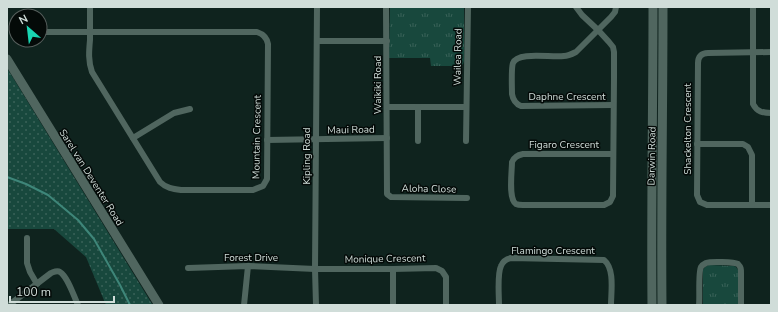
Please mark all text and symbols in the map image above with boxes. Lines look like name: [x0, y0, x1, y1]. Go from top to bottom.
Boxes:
north arrow: [8, 8, 48, 48]
text: N: [16, 11, 31, 28]
street label: Wailea Road: [450, 28, 466, 86]
street label: Waikiki Road: [371, 56, 385, 114]
street label: Shackelton Crescent: [681, 83, 695, 175]
street label: Daphne Crescent: [528, 90, 606, 104]
street label: Mountain Crescent: [249, 94, 265, 179]
street label: Maui Road: [327, 123, 375, 137]
street label: Darwin Road: [644, 126, 660, 186]
street label: Sarel van Deventer Road: [56, 127, 127, 229]
street label: Kipling Road: [300, 127, 314, 185]
street label: Figaro Crescent: [529, 138, 600, 152]
street label: Aloha Close: [402, 182, 456, 196]
street label: Flamingo Crescent: [511, 244, 595, 258]
street label: Forest Drive: [224, 251, 278, 265]
street label: Monique Crescent: [344, 251, 426, 267]
scale bar: [10, 278, 114, 304]
text: 100 m: [16, 284, 51, 300]

